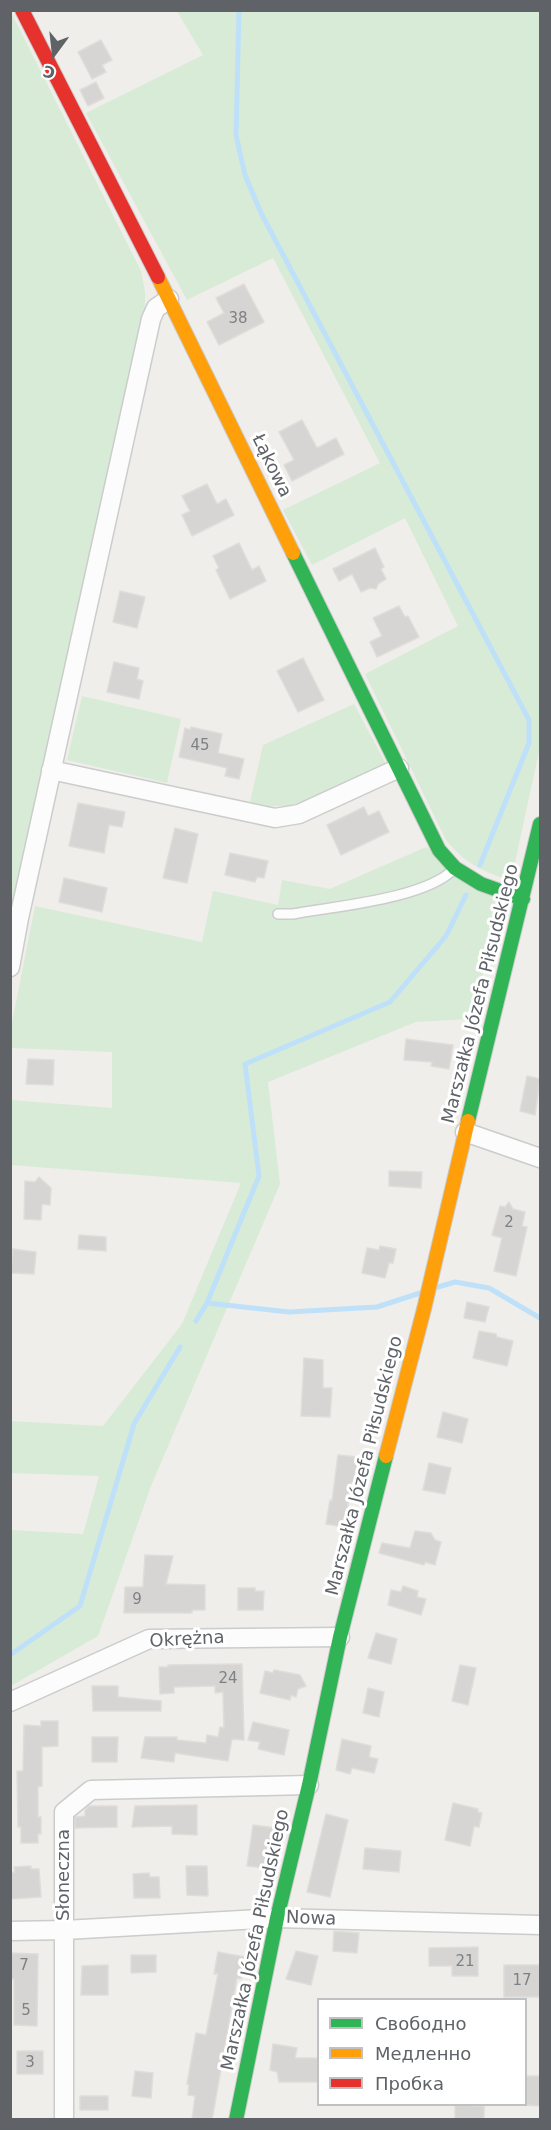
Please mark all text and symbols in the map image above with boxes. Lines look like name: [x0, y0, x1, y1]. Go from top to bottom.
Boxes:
north arrow: [24, 24, 84, 84]
text: С: [41, 61, 57, 83]
house number: 38: [228, 310, 248, 328]
street label: Łąkowa: [246, 431, 296, 501]
house number: 45: [190, 737, 210, 755]
street label: Marszałka Józefa Piłsudskiego: [438, 862, 524, 1126]
house number: 2: [504, 1214, 514, 1232]
street label: Marszałka Józefa Piłsudskiego: [322, 1334, 408, 1598]
house number: 9: [132, 1591, 142, 1609]
street label: Okrężna: [149, 1627, 225, 1653]
house number: 24: [218, 1670, 238, 1688]
street label: Marszałka Józefa Piłsudskiego: [218, 1807, 294, 2073]
street label: Słoneczna: [53, 1829, 75, 1921]
street label: Nowa: [286, 1907, 336, 1931]
house number: 21: [455, 1953, 475, 1971]
house number: 7: [19, 1957, 29, 1975]
house number: 17: [512, 1972, 532, 1990]
legend: [317, 1998, 527, 2106]
house number: 5: [21, 2002, 31, 2020]
text: Свободно: [375, 2013, 467, 2034]
text: Медленно: [375, 2043, 471, 2064]
house number: 3: [25, 2054, 35, 2072]
text: Пробка: [375, 2073, 444, 2094]

